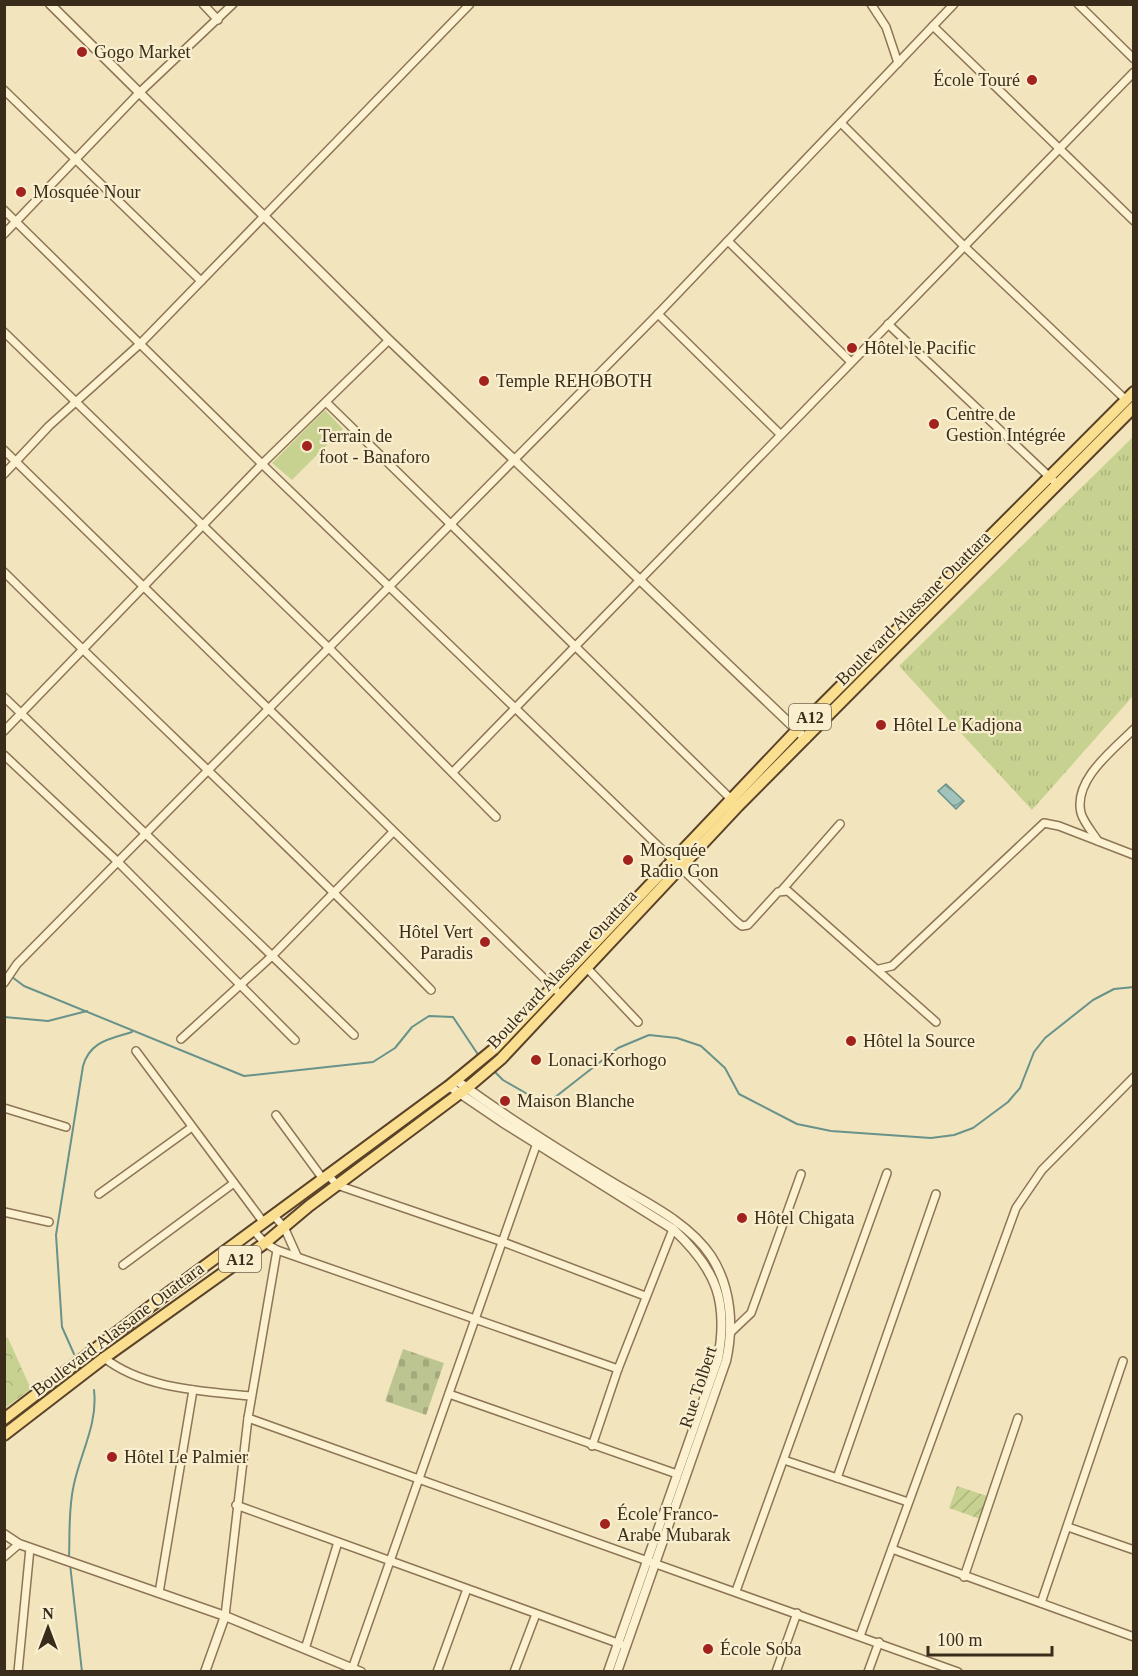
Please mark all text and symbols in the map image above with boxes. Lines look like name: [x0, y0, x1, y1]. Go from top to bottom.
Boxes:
place label: Gogo Market: [94, 42, 190, 62]
marker: Gogo Market: [75, 45, 89, 59]
place label: École Touré: [933, 69, 1020, 90]
marker: École Touré: [1025, 73, 1039, 87]
place label: Mosquée Nour: [33, 182, 140, 202]
marker: Mosquée Nour: [14, 185, 28, 199]
place label: Hôtel le Pacific: [864, 338, 976, 358]
marker: Hôtel le Pacific: [845, 341, 859, 355]
place label: Temple REHOBOTH: [496, 371, 652, 391]
marker: Temple REHOBOTH: [477, 374, 491, 388]
place label: Centre de Gestion Intégrée: [946, 404, 1065, 445]
marker: Centre de Gestion Intégrée: [927, 417, 941, 431]
place label: Terrain de foot - Banaforo: [319, 426, 430, 467]
marker: Terrain de foot - Banaforo: [300, 439, 314, 453]
street label: Boulevard Alassane Ouattara: [832, 527, 994, 689]
road number: A12: [789, 704, 831, 730]
place label: Hôtel Le Kadjona: [893, 715, 1022, 735]
marker: Hôtel Le Kadjona: [874, 718, 888, 732]
place label: Mosquée Radio Gon: [640, 840, 719, 881]
marker: Mosquée Radio Gon: [621, 853, 635, 867]
street label: Boulevard Alassane Ouattara: [483, 885, 641, 1053]
place label: Hôtel Vert Paradis: [399, 922, 473, 963]
marker: Hôtel Vert Paradis: [478, 935, 492, 949]
place label: Hôtel la Source: [863, 1031, 975, 1051]
marker: Hôtel la Source: [844, 1034, 858, 1048]
place label: Lonaci Korhogo: [548, 1050, 666, 1070]
marker: Lonaci Korhogo: [529, 1053, 543, 1067]
place label: Maison Blanche: [517, 1091, 634, 1111]
marker: Maison Blanche: [498, 1094, 512, 1108]
place label: Hôtel Chigata: [754, 1208, 854, 1228]
marker: Hôtel Chigata: [735, 1211, 749, 1225]
road number: A12: [219, 1246, 261, 1272]
street label: Boulevard Alassane Ouattara: [28, 1258, 208, 1400]
street label: Rue Tolbert: [675, 1344, 721, 1430]
place label: Hôtel Le Palmier: [124, 1447, 248, 1467]
marker: Hôtel Le Palmier: [105, 1450, 119, 1464]
place label: École Franco- Arabe Mubarak: [617, 1503, 730, 1545]
marker: École Franco- Arabe Mubarak: [598, 1517, 612, 1531]
north arrow: [18, 1598, 78, 1658]
text: N: [42, 1605, 54, 1622]
scale bar: [928, 1619, 1052, 1657]
text: 100 m: [937, 1630, 983, 1650]
place label: École Soba: [720, 1638, 801, 1659]
marker: École Soba: [701, 1642, 715, 1656]

